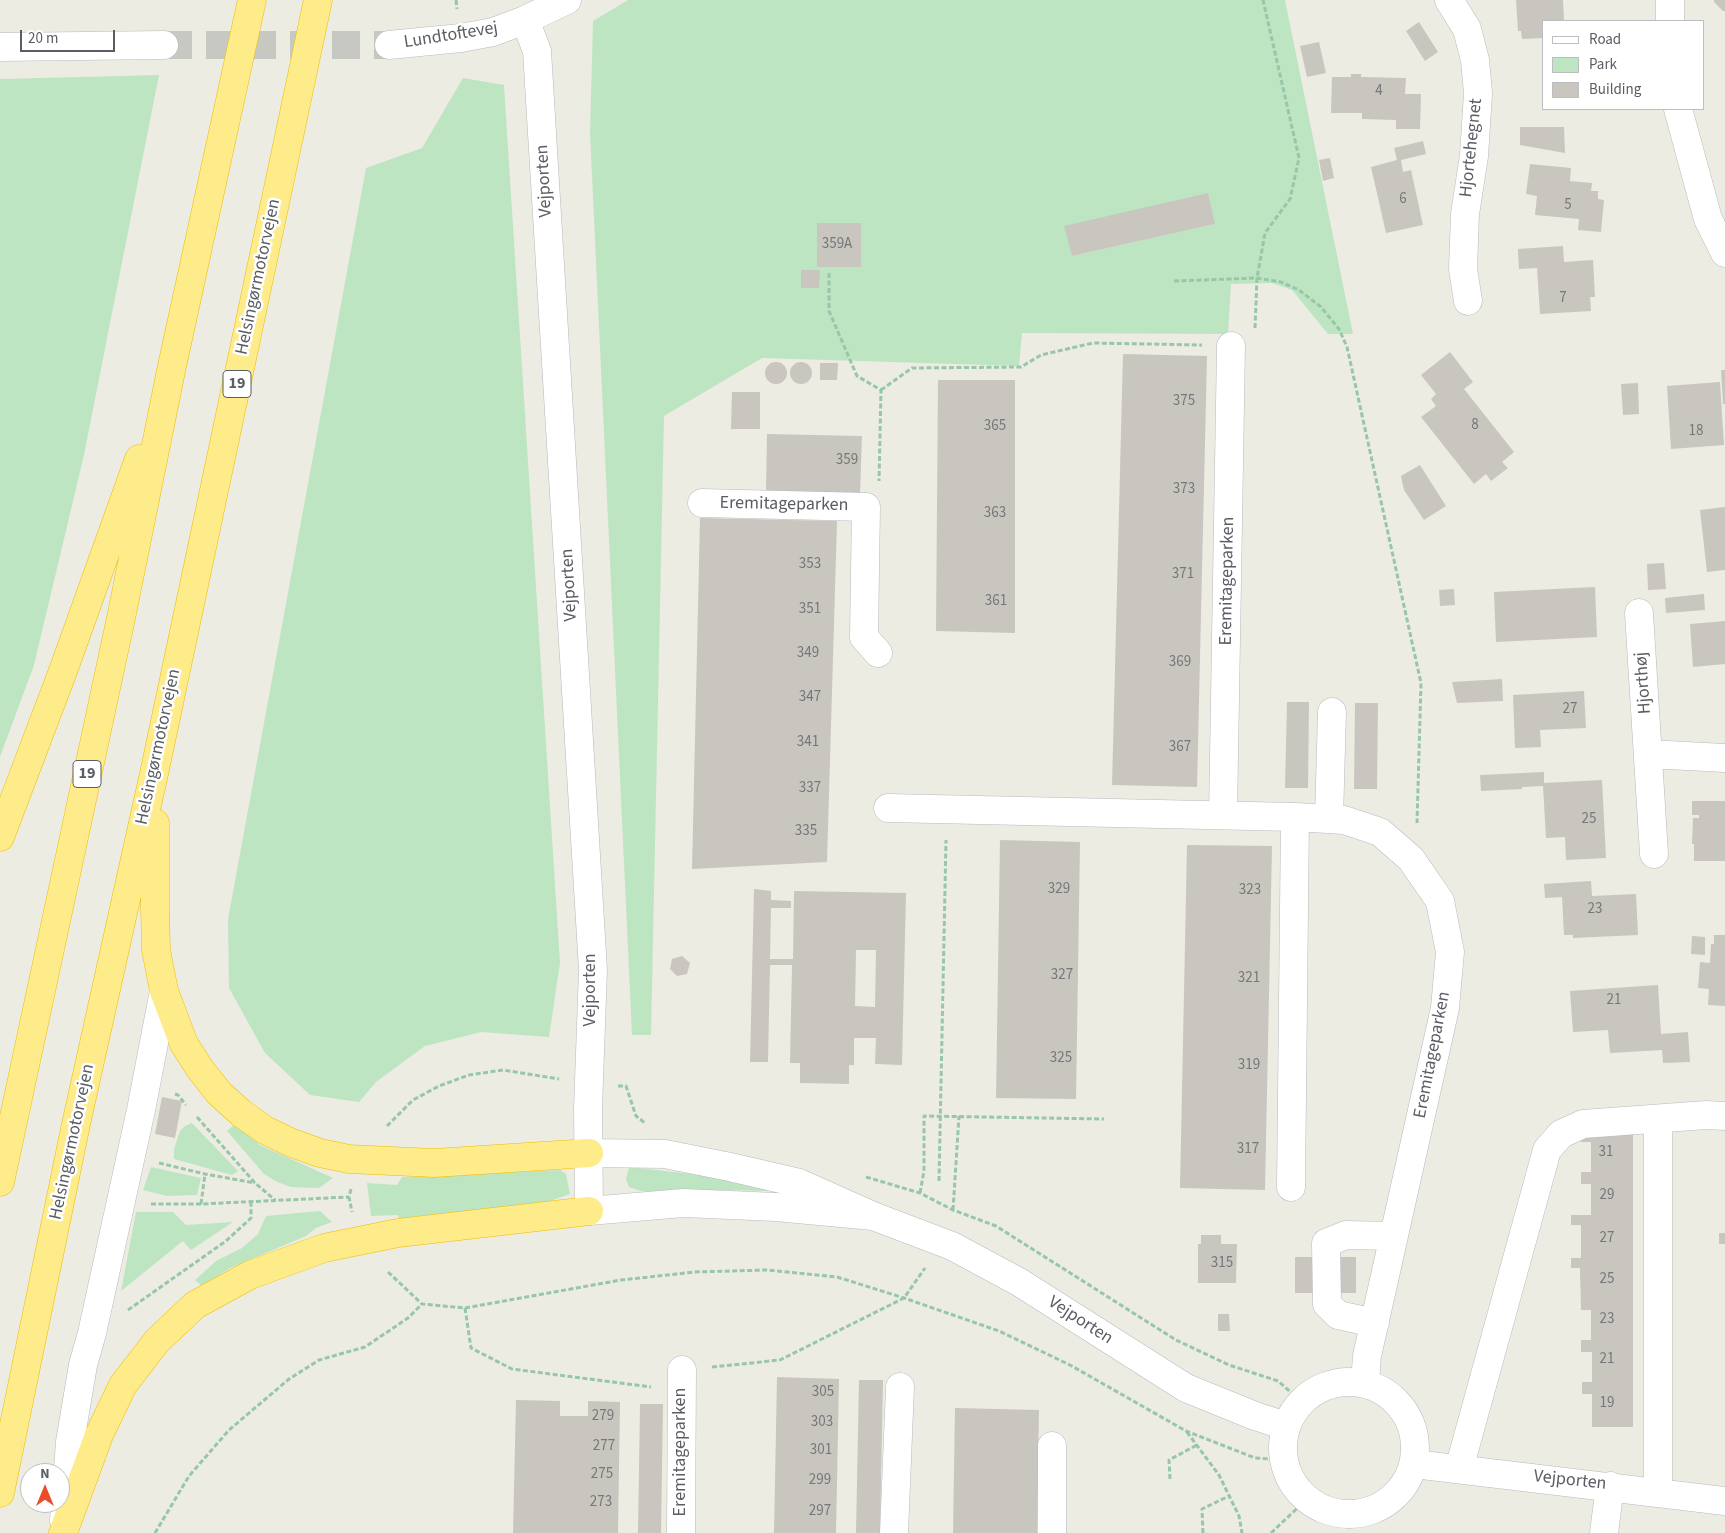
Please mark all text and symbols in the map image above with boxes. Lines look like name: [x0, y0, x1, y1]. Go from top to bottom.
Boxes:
street label: Lundtoftevej: [402, 18, 500, 54]
scale bar: [22, 20, 118, 52]
legend: [1542, 20, 1705, 110]
text: 20 m: [28, 28, 58, 49]
text: Road: [1589, 29, 1621, 50]
text: Park: [1589, 54, 1617, 75]
text: Building: [1589, 79, 1641, 100]
house number: 4: [1375, 83, 1383, 101]
street label: Hjortehegnet: [1456, 98, 1488, 198]
street label: Vejporten: [532, 144, 558, 218]
house number: 6: [1399, 191, 1407, 209]
street label: Helsingørmotorvejen: [232, 197, 286, 357]
house number: 5: [1564, 197, 1572, 215]
house number: 359A: [822, 236, 852, 254]
house number: 7: [1559, 290, 1567, 308]
road number: 19: [223, 370, 251, 398]
house number: 375: [1173, 393, 1195, 411]
house number: 8: [1471, 417, 1479, 435]
house number: 365: [984, 418, 1006, 436]
house number: 18: [1689, 423, 1703, 441]
house number: 359: [836, 452, 858, 470]
house number: 373: [1173, 481, 1195, 499]
street label: Eremitageparken: [719, 493, 849, 517]
house number: 363: [984, 505, 1006, 523]
street label: Eremitageparken: [1216, 516, 1240, 646]
street label: Vejporten: [557, 548, 583, 622]
house number: 353: [799, 556, 821, 574]
house number: 371: [1172, 566, 1194, 584]
house number: 361: [985, 593, 1007, 611]
house number: 351: [799, 601, 821, 619]
house number: 349: [797, 645, 819, 663]
street label: Hjorthøj: [1631, 651, 1657, 715]
house number: 369: [1169, 654, 1191, 672]
street label: Helsingørmotorvejen: [132, 667, 186, 827]
house number: 347: [799, 689, 821, 707]
house number: 27: [1563, 701, 1577, 719]
house number: 341: [797, 734, 819, 752]
house number: 367: [1169, 739, 1191, 757]
road number: 19: [73, 761, 101, 788]
house number: 337: [799, 780, 821, 798]
house number: 25: [1582, 811, 1596, 829]
house number: 335: [795, 823, 817, 841]
house number: 329: [1048, 881, 1070, 899]
house number: 323: [1239, 882, 1261, 900]
house number: 23: [1588, 901, 1602, 919]
street label: Vejporten: [580, 954, 602, 1026]
house number: 327: [1051, 967, 1073, 985]
house number: 321: [1238, 970, 1260, 988]
street label: Eremitageparken: [1410, 990, 1456, 1120]
house number: 21: [1607, 992, 1621, 1010]
house number: 325: [1050, 1050, 1072, 1068]
house number: 319: [1238, 1057, 1260, 1075]
street label: Helsingørmotorvejen: [46, 1062, 100, 1222]
house number: 317: [1237, 1141, 1259, 1159]
house number: 31: [1599, 1144, 1613, 1162]
house number: 29: [1600, 1187, 1614, 1205]
house number: 27: [1600, 1230, 1614, 1248]
house number: 315: [1211, 1255, 1233, 1273]
house number: 25: [1600, 1271, 1614, 1289]
street label: Vejporten: [1044, 1292, 1116, 1350]
house number: 23: [1600, 1311, 1614, 1329]
house number: 21: [1600, 1351, 1614, 1369]
house number: 305: [812, 1384, 834, 1402]
street label: Eremitageparken: [670, 1388, 692, 1516]
house number: 19: [1600, 1395, 1614, 1413]
house number: 279: [592, 1408, 614, 1426]
house number: 303: [811, 1414, 833, 1432]
house number: 277: [593, 1438, 615, 1456]
house number: 301: [810, 1442, 832, 1460]
north arrow: [20, 1463, 70, 1513]
text: N: [40, 1464, 50, 1484]
house number: 275: [591, 1466, 613, 1484]
street label: Vejporten: [1533, 1466, 1607, 1496]
house number: 299: [809, 1472, 831, 1490]
house number: 273: [590, 1494, 612, 1512]
house number: 297: [809, 1503, 831, 1521]

